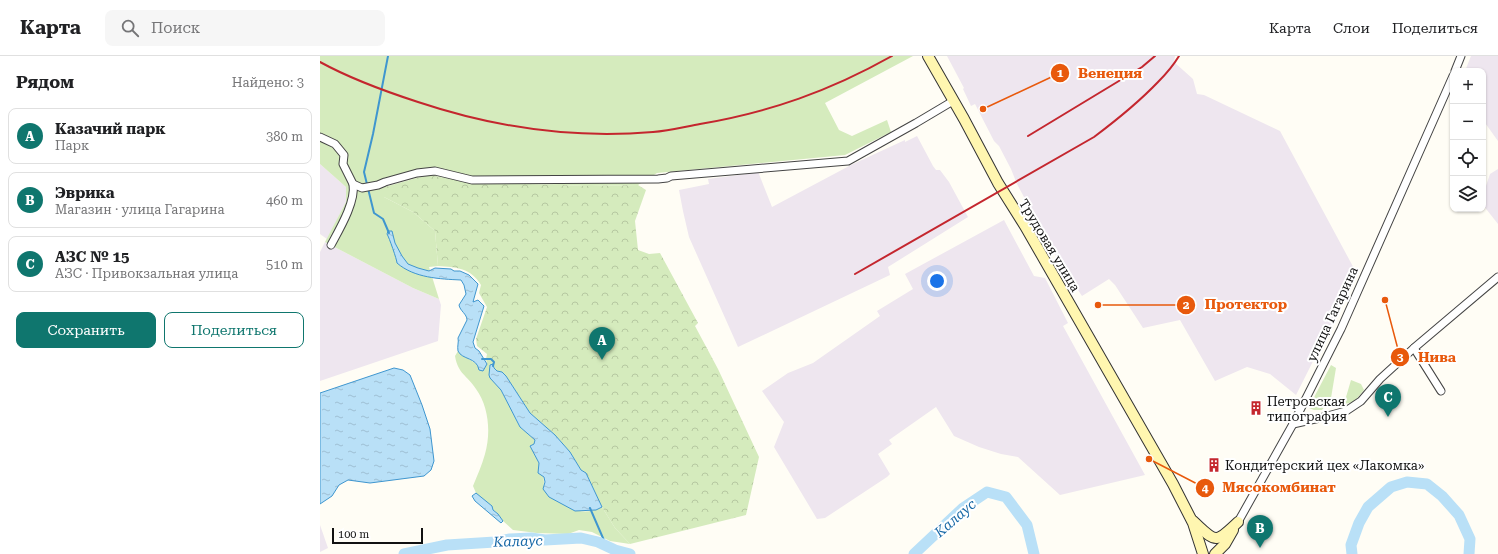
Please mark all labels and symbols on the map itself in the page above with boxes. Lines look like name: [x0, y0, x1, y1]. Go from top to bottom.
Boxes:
callout: Венеция: [1050, 60, 1150, 86]
text: Венеция: [1078, 65, 1142, 81]
text: 1: [1057, 66, 1064, 80]
street label: Трудовая улица: [1016, 196, 1083, 294]
street label: улица Гагарина: [1304, 264, 1361, 364]
your location: [927, 271, 947, 291]
callout: Протектор: [1176, 292, 1295, 318]
text: Протектор: [1205, 296, 1287, 312]
text: 2: [1183, 298, 1190, 312]
pin: A: [589, 327, 615, 360]
callout: Нива: [1390, 344, 1464, 370]
text: Нива: [1418, 349, 1457, 365]
text: 3: [1397, 350, 1404, 364]
pin: C: [1375, 384, 1401, 417]
place label: Петровская типография: [1267, 394, 1347, 424]
building icon: Петровская типография: [1248, 400, 1264, 416]
building icon: Кондитерский цех «Лакомка»: [1206, 457, 1222, 473]
place label: Кондитерский цех «Лакомка»: [1225, 458, 1424, 473]
callout: Мясокомбинат: [1195, 475, 1344, 501]
text: Мясокомбинат: [1222, 479, 1336, 495]
text: 4: [1202, 481, 1209, 495]
water label: Калаус: [930, 495, 979, 541]
pin: B: [1247, 515, 1273, 548]
scale bar: [332, 526, 423, 545]
water label: Калаус: [492, 532, 544, 550]

